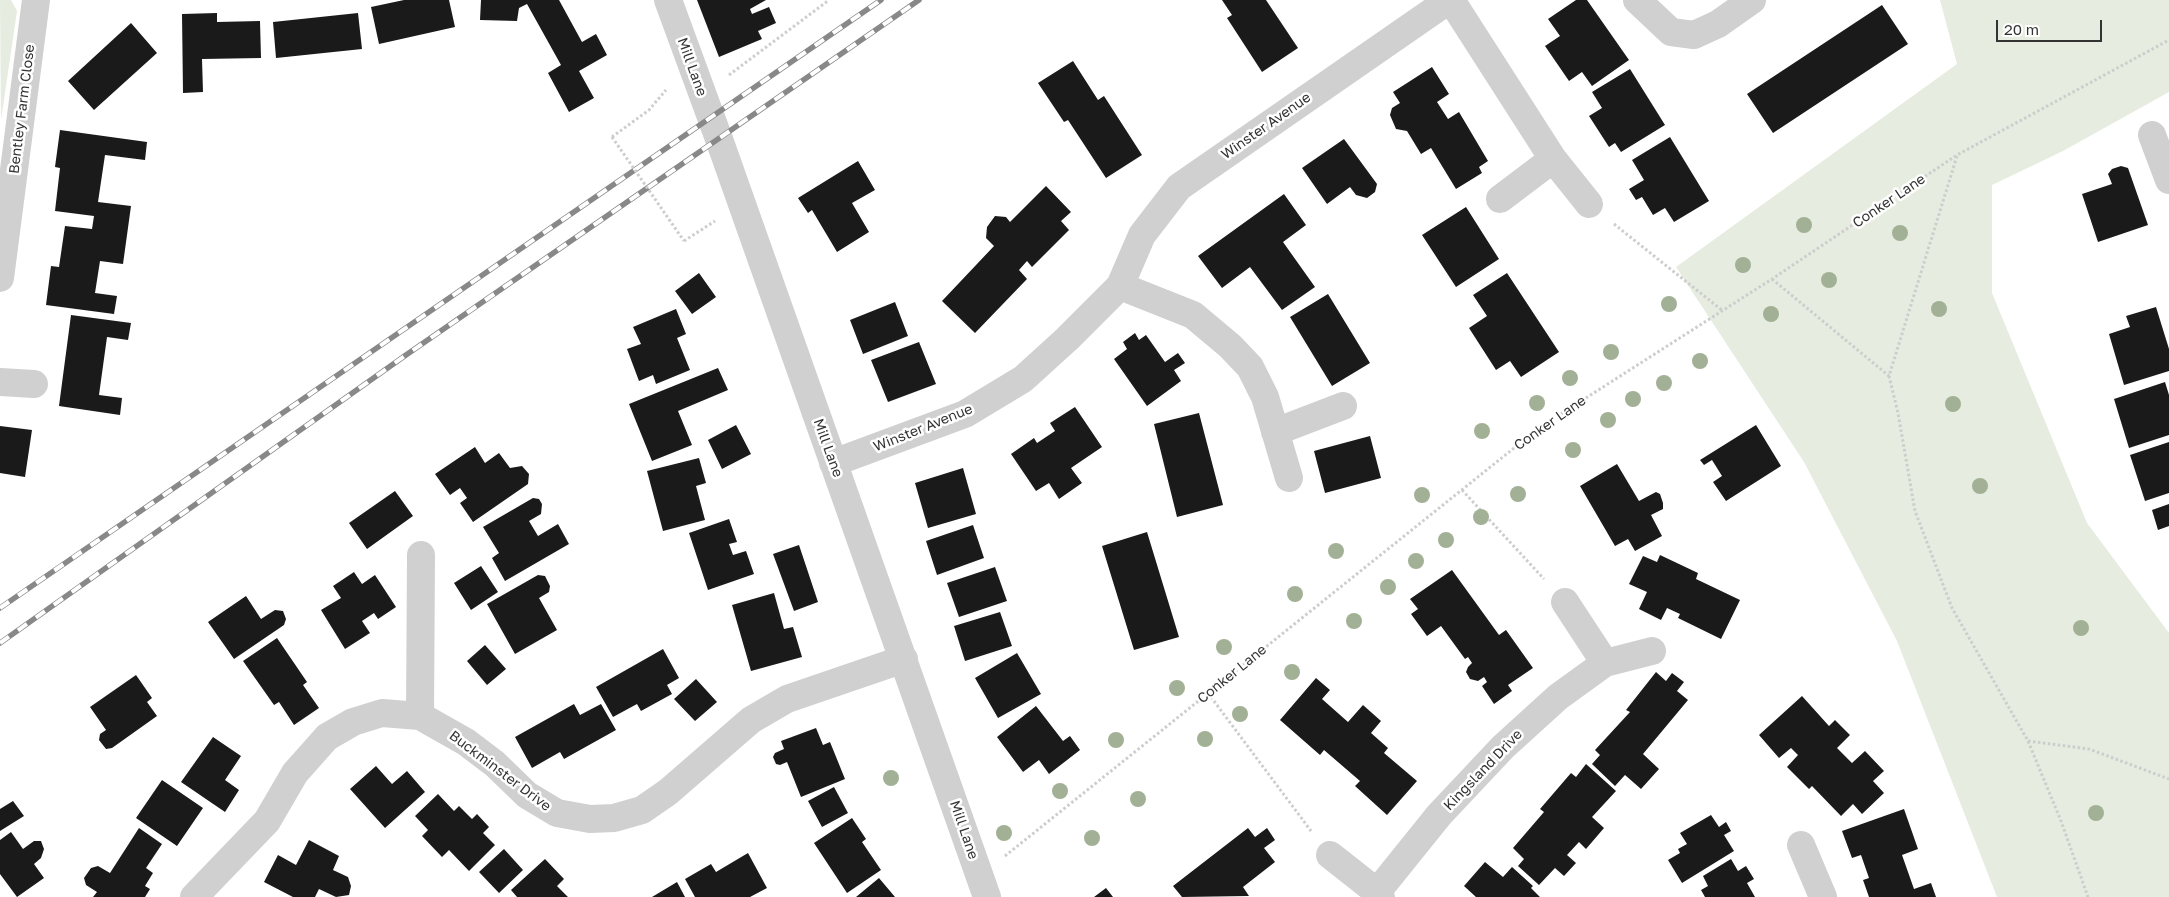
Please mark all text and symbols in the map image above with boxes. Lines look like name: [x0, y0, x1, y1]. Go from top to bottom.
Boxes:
scale bar: [1999, 10, 2105, 42]
text: 20 m: [2004, 20, 2039, 38]
street label: Mill Lane: [674, 35, 710, 99]
street label: Bentley Farm Close: [6, 43, 38, 175]
street label: Winster Avenue: [1218, 89, 1314, 163]
street label: Conker Lane: [1849, 171, 1929, 231]
street label: Conker Lane: [1511, 392, 1589, 454]
street label: Winster Avenue: [871, 400, 975, 456]
street label: Mill Lane: [810, 416, 846, 480]
street label: Conker Lane: [1194, 641, 1270, 707]
street label: Kingsland Drive: [1440, 726, 1526, 814]
street label: Buckminster Drive: [446, 727, 554, 815]
street label: Mill Lane: [946, 798, 982, 862]

